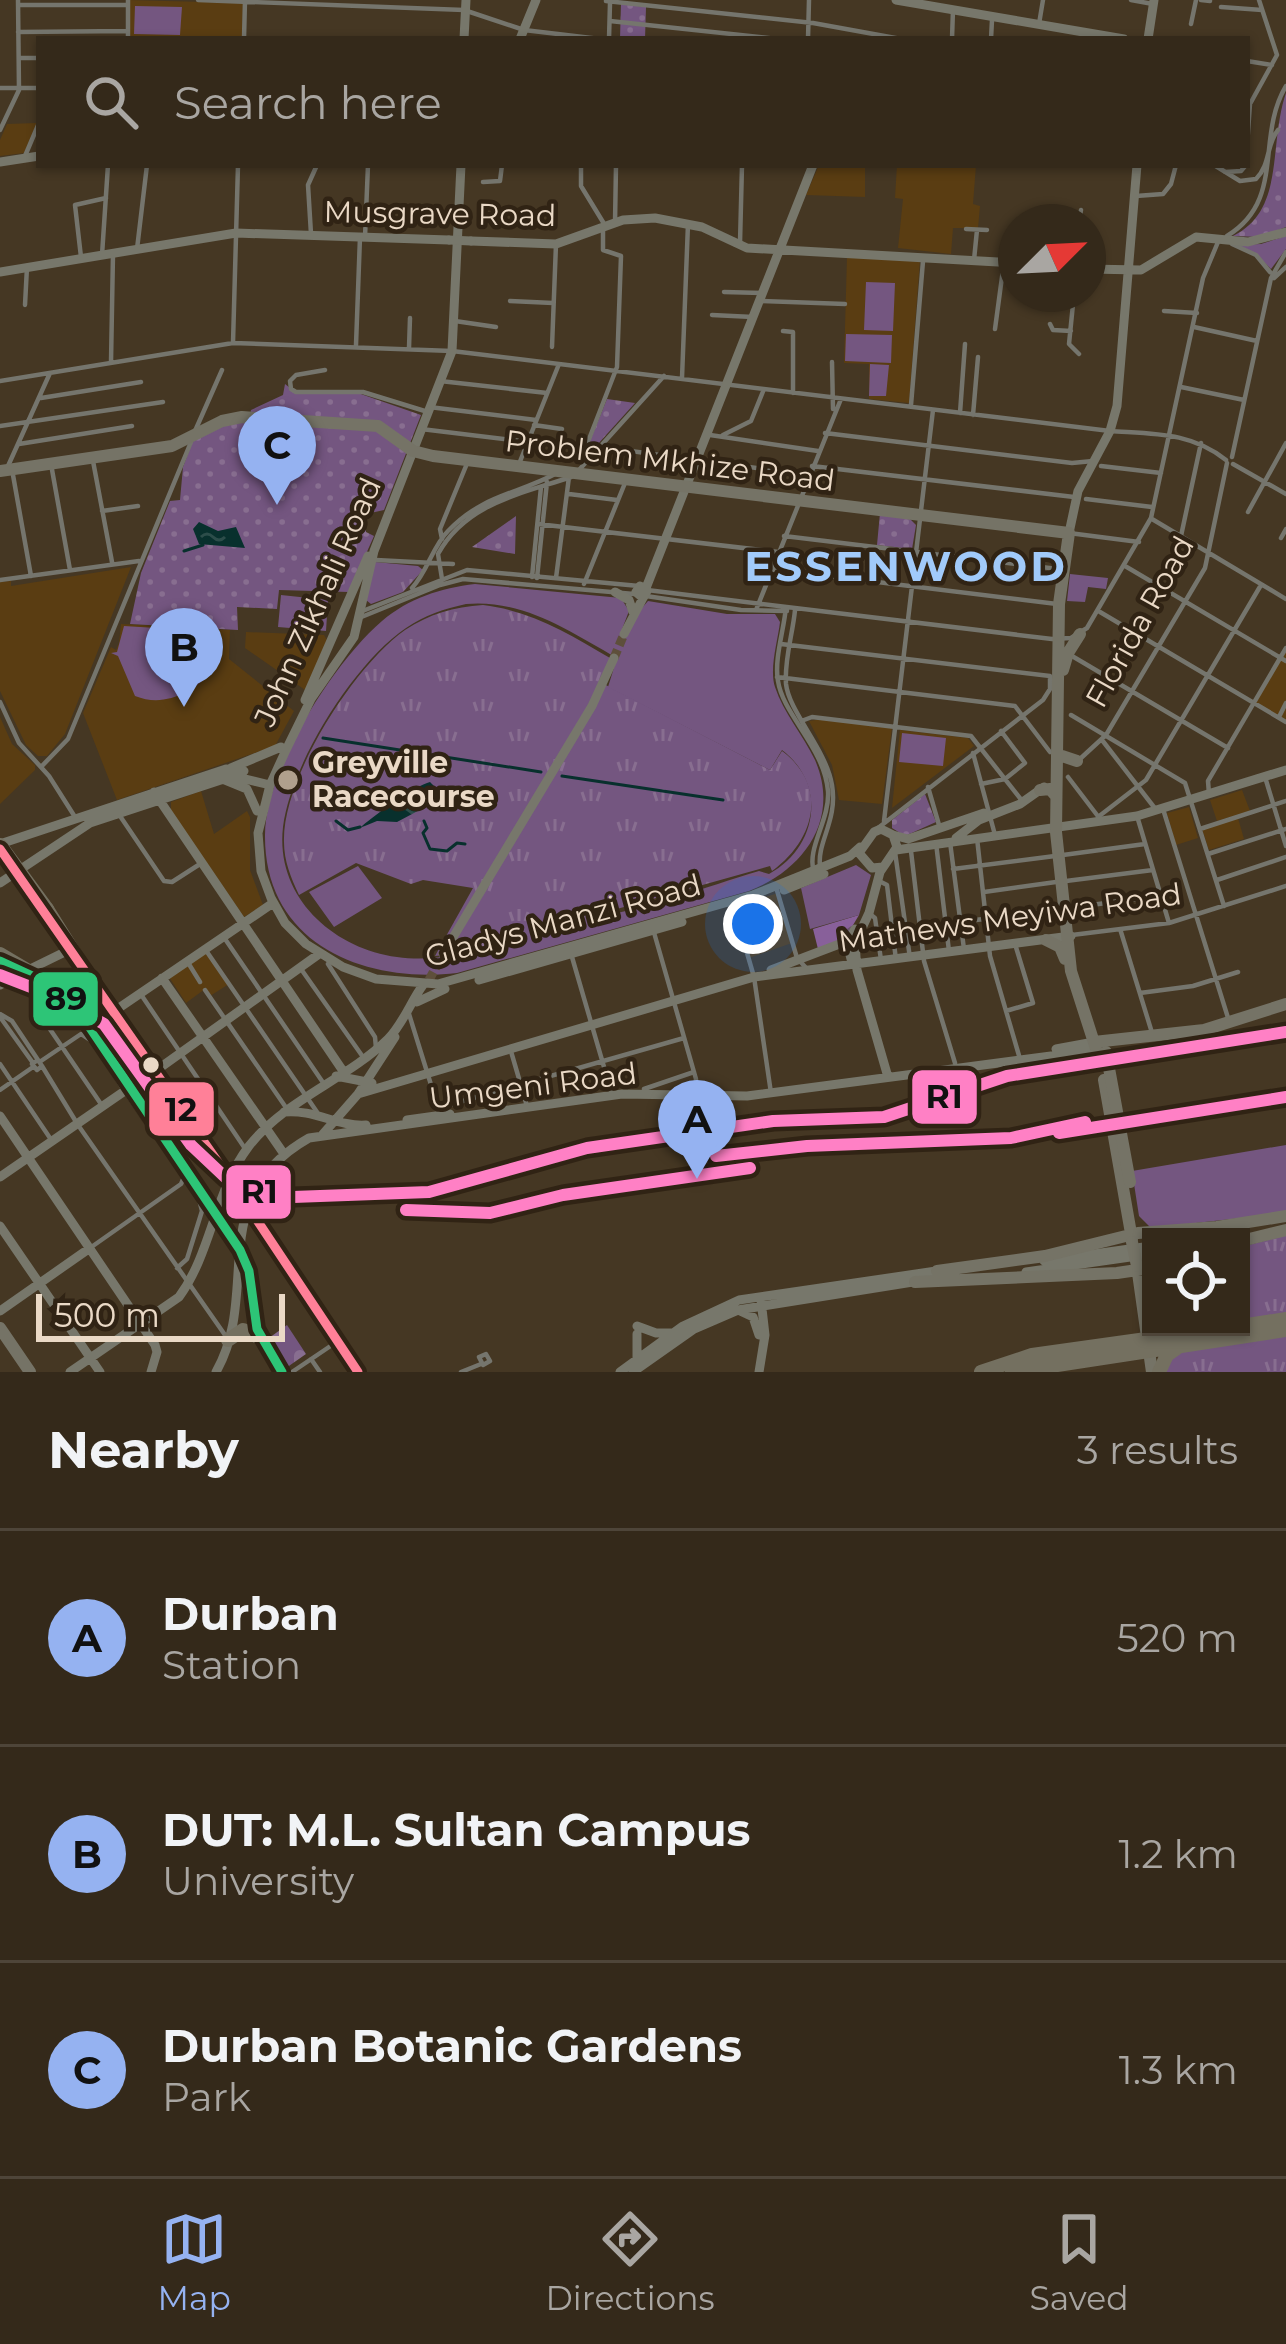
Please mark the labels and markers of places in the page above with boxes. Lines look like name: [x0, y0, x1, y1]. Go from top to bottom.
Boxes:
pin: C: [238, 406, 316, 505]
pin: B: [145, 608, 223, 707]
place label: Greyville Racecourse: [312, 744, 495, 815]
marker: Greyville Racecourse: [275, 767, 301, 793]
unlabelled marker: [140, 1054, 162, 1076]
pin: A: [658, 1080, 736, 1179]

